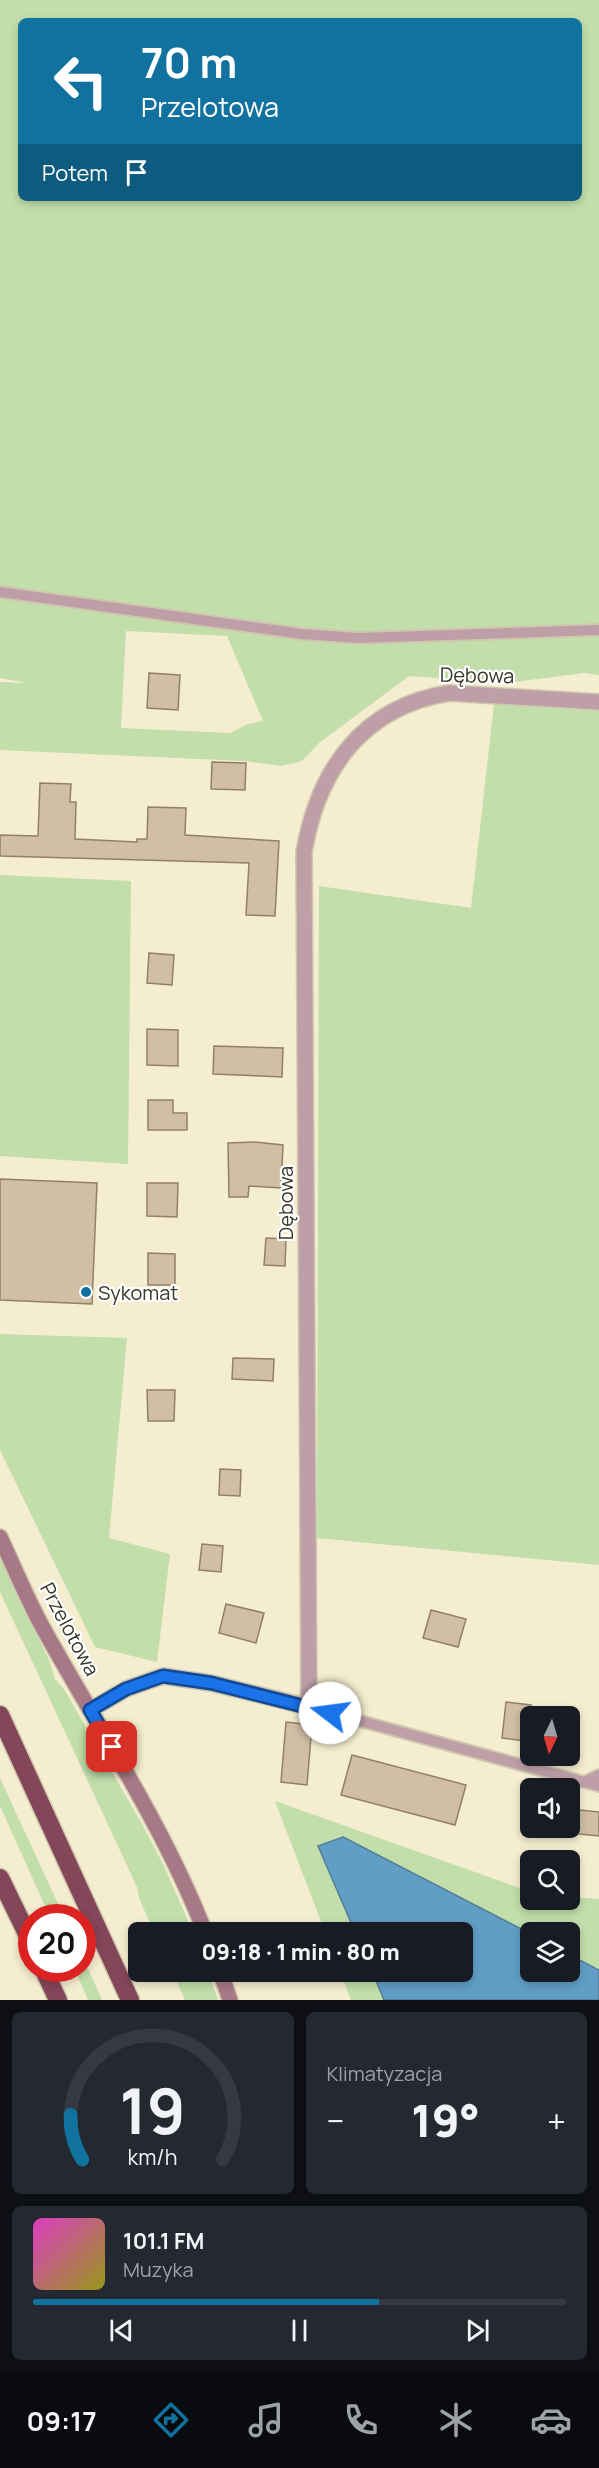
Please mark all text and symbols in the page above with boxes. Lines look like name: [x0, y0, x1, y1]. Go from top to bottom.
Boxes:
text: 70 m: [141, 33, 237, 91]
icon: left: [42, 42, 120, 120]
text: Przelotowa: [141, 88, 279, 125]
icon: arrive: [120, 156, 153, 189]
text: Potem: [42, 158, 108, 188]
street label: Dębowa: [440, 661, 514, 689]
street label: Dębowa: [272, 1166, 299, 1240]
place label: Sykomat: [98, 1279, 178, 1306]
marker: Sykomat: [79, 1285, 93, 1299]
street label: Przelotowa: [34, 1578, 106, 1680]
position arrow: [298, 1681, 362, 1745]
north arrow: [520, 1706, 580, 1766]
map controls: [520, 1706, 580, 1982]
pin: [86, 1721, 137, 1772]
icon: arrive: [95, 1730, 128, 1763]
button: sound: [520, 1778, 580, 1838]
button: search: [520, 1850, 580, 1910]
speed limit sign: 20: [18, 1904, 96, 1982]
button: layers: [520, 1922, 580, 1982]
text: 09:18 · 1 min · 80 m: [201, 1937, 400, 1967]
text: Klimatyzacja: [327, 2060, 442, 2087]
text: 19: [120, 2067, 186, 2153]
text: 19°: [411, 2089, 480, 2151]
text: −: [327, 2098, 344, 2143]
text: +: [547, 2098, 566, 2143]
text: km/h: [128, 2142, 178, 2171]
text: 101.1 FM: [123, 2226, 204, 2256]
text: Muzyka: [123, 2256, 194, 2283]
icon: previous: [105, 2314, 138, 2347]
icon: pause: [283, 2314, 316, 2347]
icon: next: [461, 2314, 494, 2347]
icon: directions: [150, 2399, 192, 2441]
icon: music: [245, 2399, 287, 2441]
icon: phone: [340, 2399, 382, 2441]
icon: climate: [435, 2399, 477, 2441]
icon: car: [530, 2399, 572, 2441]
text: 09:17: [27, 2402, 97, 2439]

